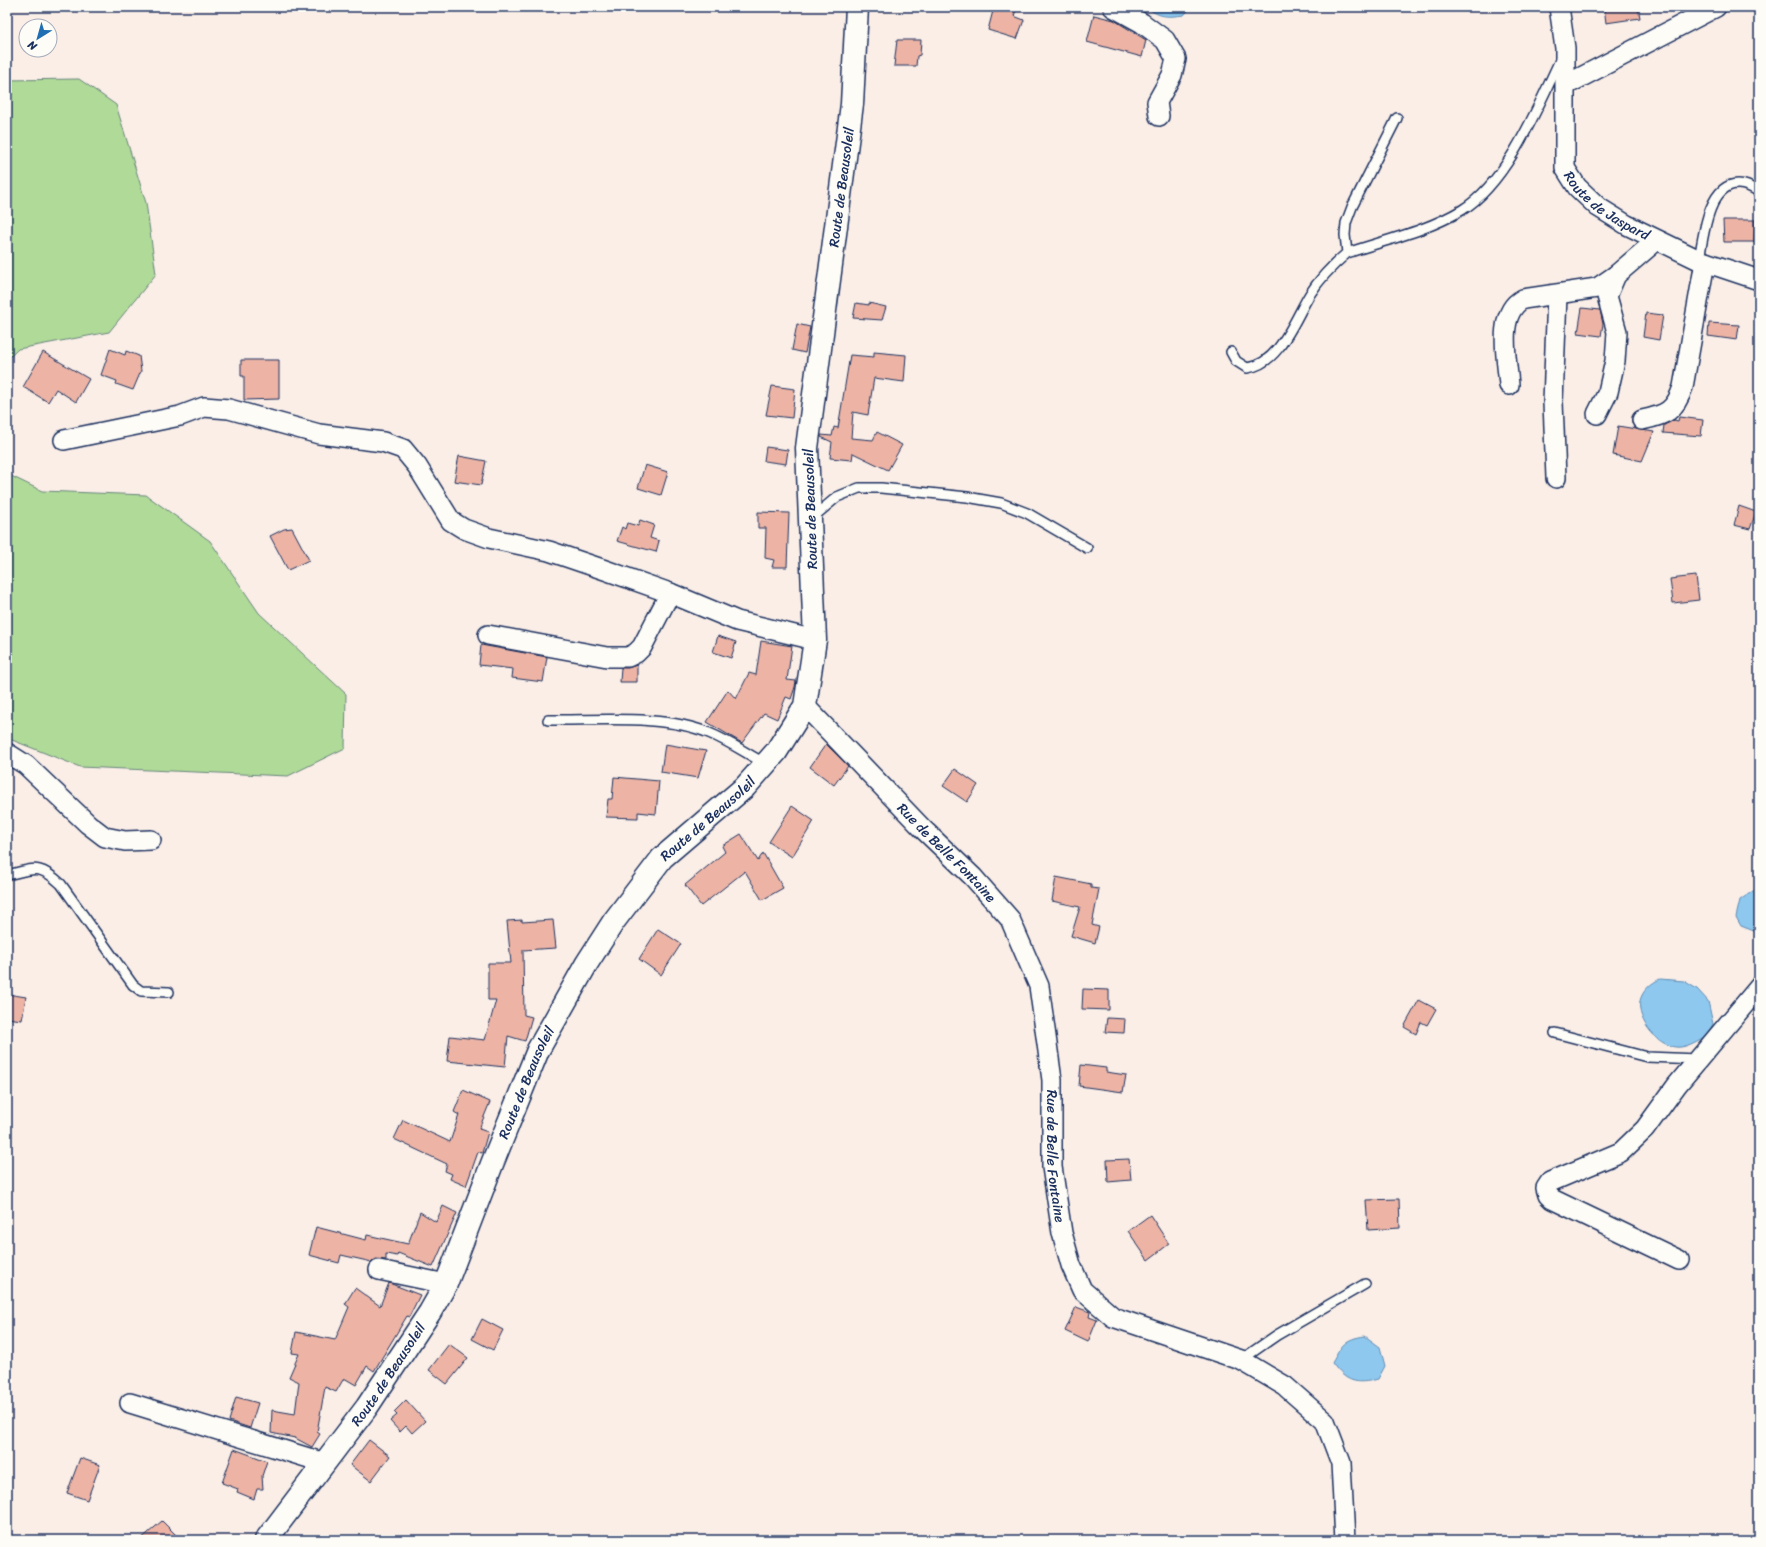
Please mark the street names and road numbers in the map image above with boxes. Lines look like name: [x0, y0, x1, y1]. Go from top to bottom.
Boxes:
street label: Route de Beausoleil: [821, 125, 862, 249]
street label: Route de Jaspard: [1557, 166, 1656, 248]
street label: Route de Beausoleil: [796, 447, 825, 570]
street label: Route de Beausoleil: [654, 770, 763, 868]
street label: Rue de Belle Fontaine: [891, 797, 1003, 909]
street label: Route de Beausoleil: [491, 1021, 562, 1143]
street label: Rue de Belle Fontaine: [1039, 1090, 1072, 1224]
street label: Route de Beausoleil: [345, 1317, 433, 1432]

